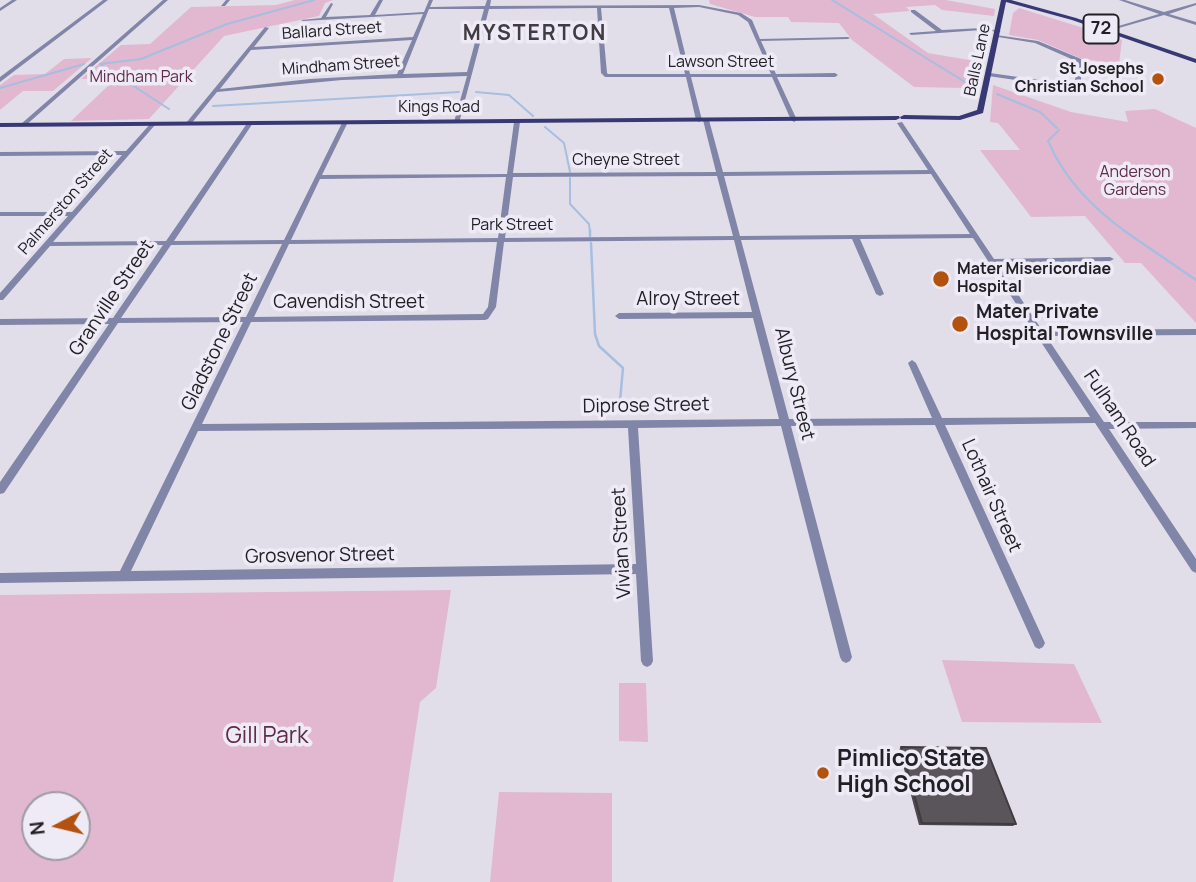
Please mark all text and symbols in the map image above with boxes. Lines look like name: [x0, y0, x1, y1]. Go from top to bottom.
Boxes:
road number: 72: [1084, 15, 1118, 44]
street label: Ballard Street: [281, 18, 383, 44]
district label: MYSTERTON: [464, 21, 606, 47]
street label: Balls Lane: [961, 22, 995, 98]
street label: Mindham Street: [281, 52, 401, 80]
street label: Lawson Street: [668, 53, 774, 73]
place label: St Josephs Christian School: [1015, 60, 1144, 98]
park label: Mindham Park: [89, 68, 193, 88]
marker: St Josephs Christian School: [1150, 71, 1166, 87]
street label: Kings Road: [398, 98, 480, 118]
street label: Palmerston Street: [15, 145, 117, 259]
street label: Cheyne Street: [572, 151, 680, 171]
park label: Anderson Gardens: [1099, 163, 1171, 201]
street label: Park Street: [471, 216, 553, 236]
street label: Granville Street: [65, 236, 159, 360]
place label: Mater Misericordiae Hospital: [957, 260, 1111, 298]
marker: Mater Misericordiae Hospital: [931, 269, 951, 289]
street label: Gladstone Street: [177, 270, 263, 414]
street label: Alroy Street: [636, 289, 740, 311]
street label: Cavendish Street: [273, 292, 425, 314]
place label: Mater Private Hospital Townsville: [976, 302, 1153, 346]
marker: Mater Private Hospital Townsville: [950, 314, 970, 334]
street label: Albury Street: [769, 325, 819, 443]
street label: Fulham Road: [1078, 366, 1160, 472]
street label: Diprose Street: [582, 393, 710, 419]
street label: Lothair Street: [956, 436, 1026, 556]
street label: Vivian Street: [608, 487, 636, 599]
street label: Grosvenor Street: [245, 543, 395, 569]
park label: Gill Park: [226, 723, 308, 751]
place label: Pimlico State High School: [837, 746, 985, 800]
marker: Pimlico State High School: [815, 765, 831, 781]
north arrow: [21, 791, 91, 861]
text: N: [23, 820, 51, 837]

